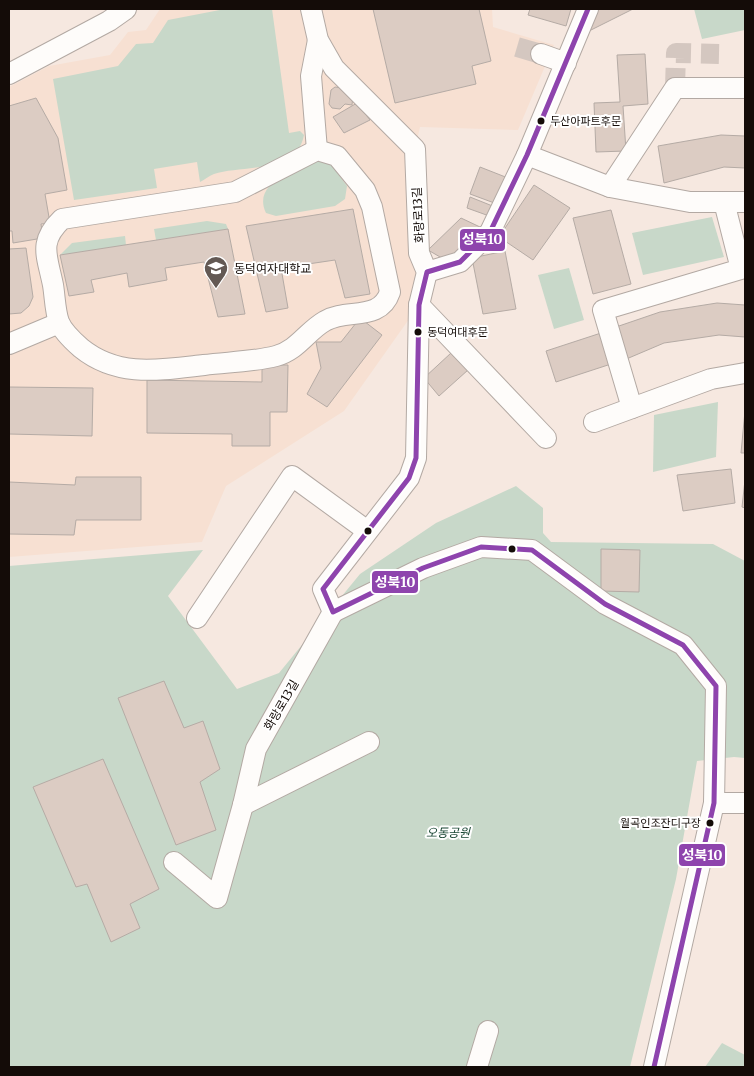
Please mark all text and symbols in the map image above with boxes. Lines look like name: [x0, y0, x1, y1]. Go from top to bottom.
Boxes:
place label: 두산아파트후문: [550, 114, 621, 128]
marker: 두산아파트후문: [536, 116, 546, 126]
street label: 화랑로13길: [409, 187, 427, 243]
line badge: 성북10: [459, 228, 506, 252]
text: 성북10: [462, 230, 502, 248]
school or university icon: 동덕여자대학교: [203, 255, 229, 289]
place label: 동덕여자대학교: [234, 261, 311, 276]
place label: 동덕여대후문: [427, 325, 488, 339]
marker: 동덕여대후문: [413, 327, 423, 337]
unlabelled marker: [363, 526, 373, 536]
unlabelled marker: [507, 544, 517, 554]
line badge: 성북10: [371, 570, 419, 594]
text: 성북10: [375, 573, 415, 591]
street label: 화랑로13길: [260, 677, 302, 733]
place label: 월곡인조잔디구장: [620, 816, 701, 830]
marker: 월곡인조잔디구장: [705, 818, 715, 828]
park label: 오동공원: [426, 825, 471, 840]
line badge: 성북10: [678, 843, 726, 867]
text: 성북10: [682, 846, 722, 864]

